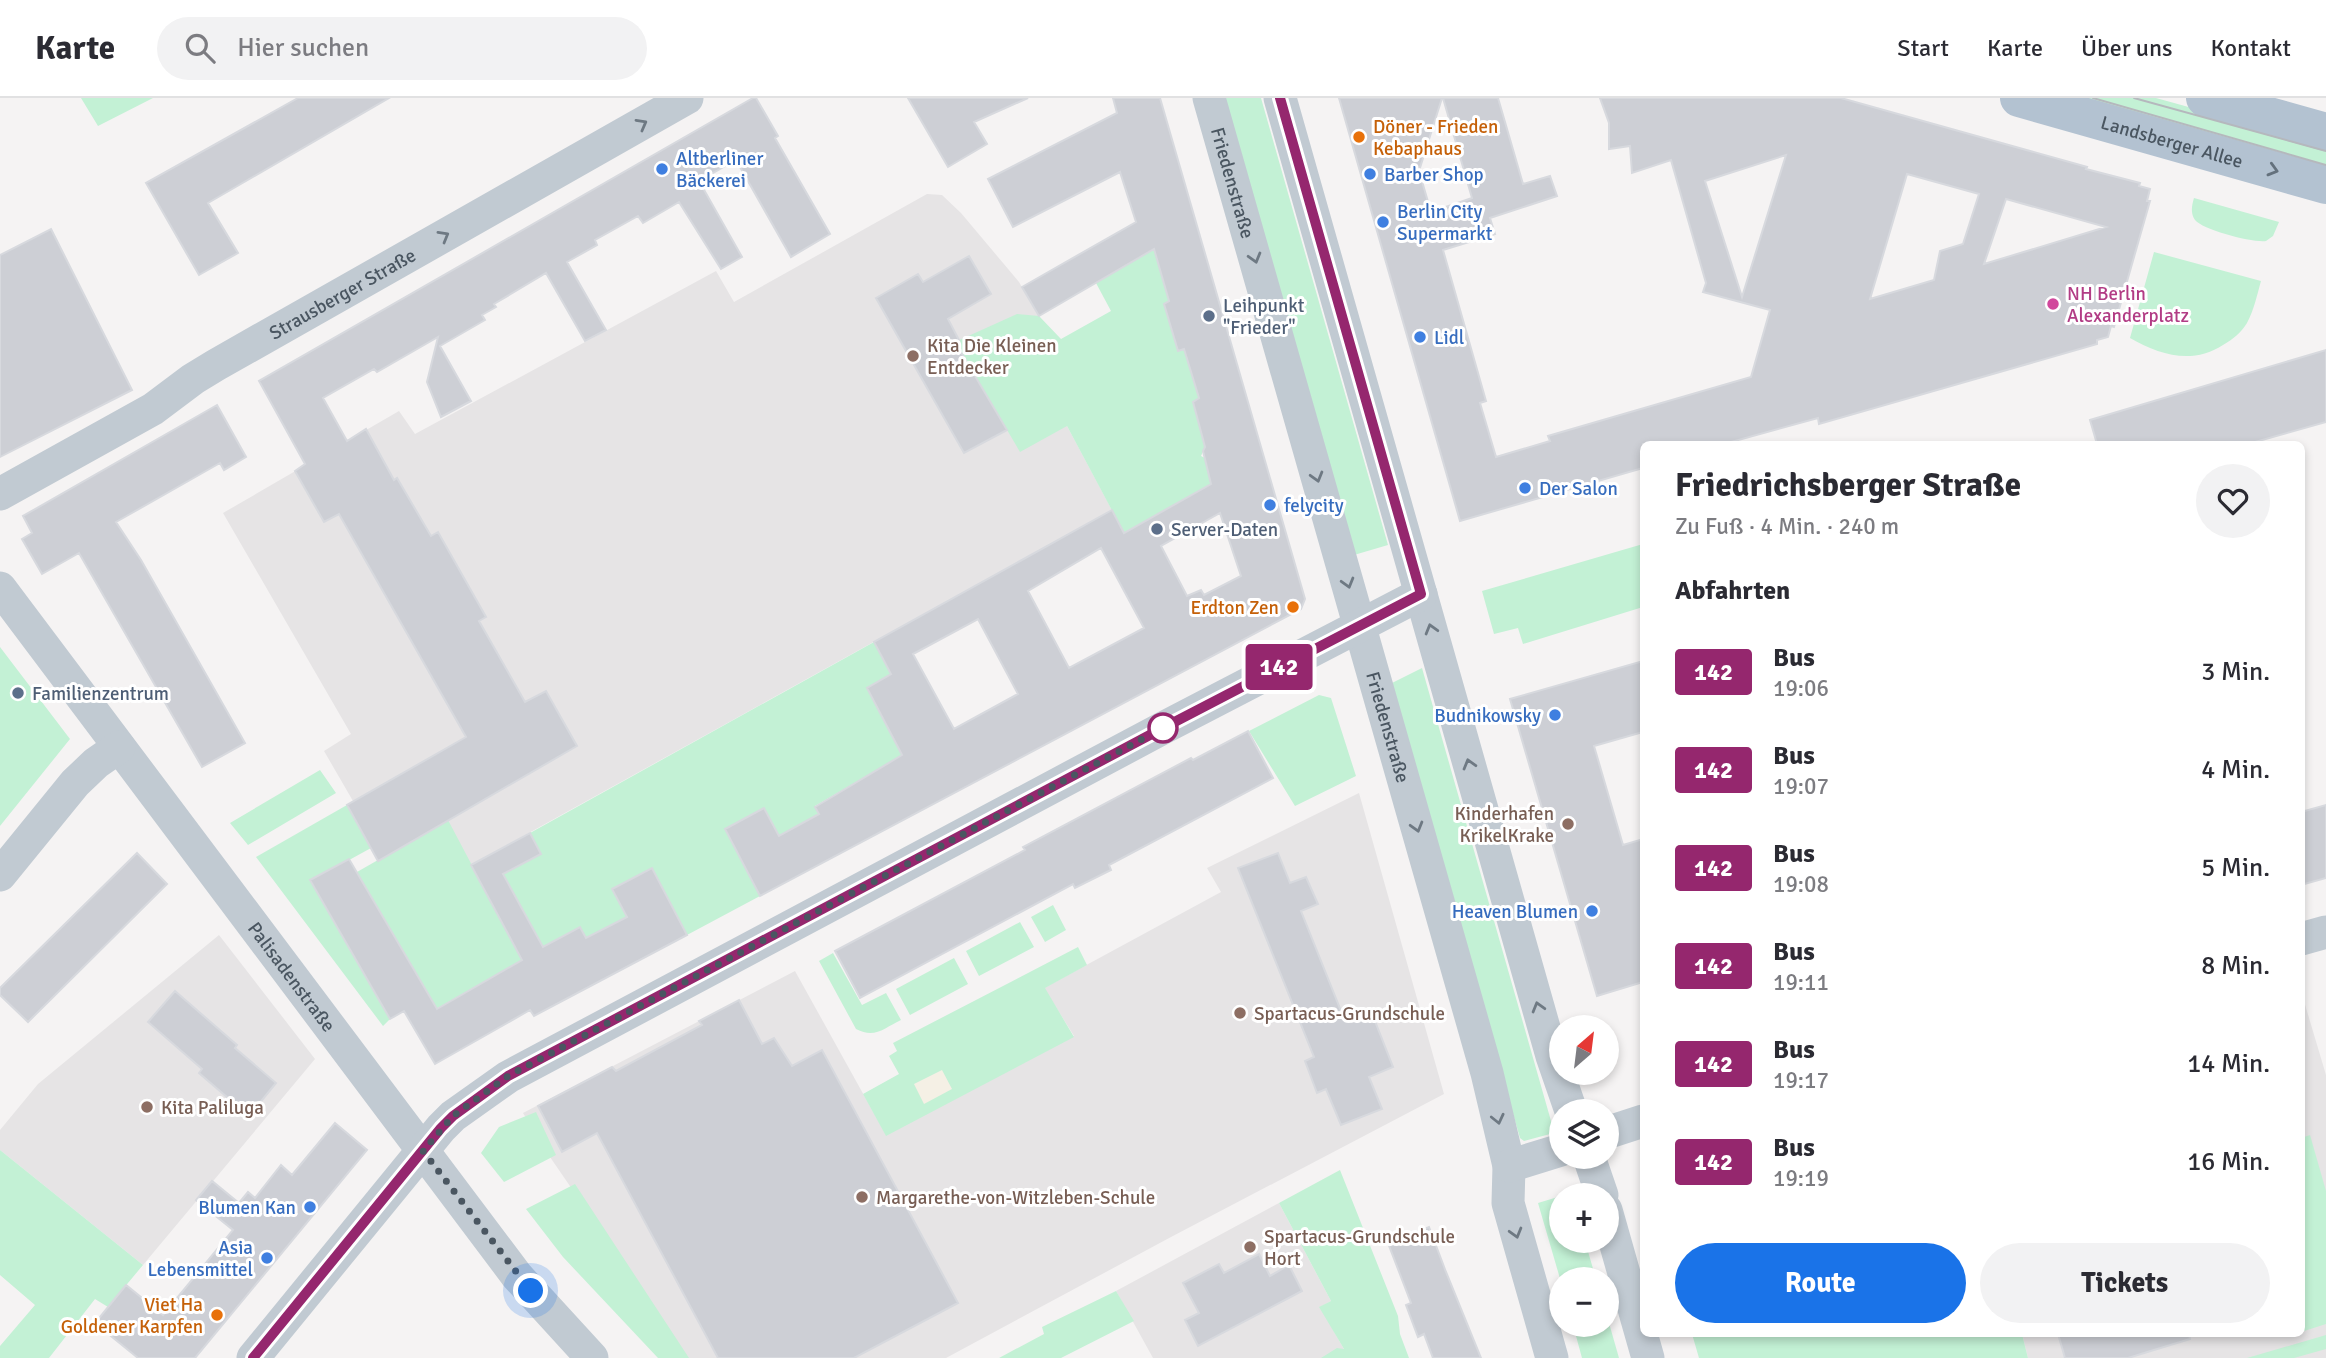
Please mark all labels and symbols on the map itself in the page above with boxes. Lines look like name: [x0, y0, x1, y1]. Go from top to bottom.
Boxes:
street label: Landsberger Allee: [2098, 111, 2245, 174]
place label: Döner - Frieden Kebaphaus: [1373, 115, 1498, 161]
one-way arrow: [635, 119, 647, 132]
street label: Friedenstraße: [1205, 125, 1259, 241]
marker: Döner - Frieden Kebaphaus: [1351, 129, 1367, 145]
place label: Altberliner Bäckerei: [676, 147, 763, 193]
marker: Altberliner Bäckerei: [654, 161, 670, 177]
one-way arrow: [2267, 161, 2279, 176]
place label: Barber Shop: [1384, 163, 1484, 187]
marker: Barber Shop: [1362, 166, 1378, 182]
place label: Berlin City Supermarkt: [1397, 200, 1493, 246]
marker: Berlin City Supermarkt: [1375, 214, 1391, 230]
one-way arrow: [437, 231, 449, 244]
street label: Strausberger Straße: [265, 243, 420, 345]
one-way arrow: [1246, 252, 1261, 264]
place label: NH Berlin Alexanderplatz: [2067, 282, 2189, 328]
place label: Leihpunkt "Frieder": [1223, 294, 1305, 340]
marker: NH Berlin Alexanderplatz: [2045, 296, 2061, 312]
marker: Leihpunkt "Frieder": [1201, 308, 1217, 324]
place label: Lidl: [1434, 326, 1464, 350]
marker: Lidl: [1412, 329, 1428, 345]
place label: Kita Die Kleinen Entdecker: [927, 334, 1057, 380]
marker: Kita Die Kleinen Entdecker: [905, 348, 921, 364]
one-way arrow: [1309, 470, 1324, 482]
place label: Der Salon: [1539, 477, 1618, 501]
marker: Der Salon: [1517, 480, 1533, 496]
place label: felycity: [1284, 494, 1344, 518]
marker: felycity: [1262, 497, 1278, 513]
place label: Server-Daten: [1171, 518, 1278, 542]
marker: Server-Daten: [1149, 521, 1165, 537]
one-way arrow: [1339, 577, 1354, 589]
place label: Erdton Zen: [1190, 596, 1279, 620]
marker: Erdton Zen: [1285, 599, 1301, 615]
one-way arrow: [1424, 623, 1439, 635]
line badge: 142: [1239, 644, 1319, 690]
street label: Friedenstraße: [1360, 669, 1415, 785]
place label: Familienzentrum: [32, 682, 169, 706]
marker: Familienzentrum: [10, 685, 26, 701]
place label: Budnikowsky: [1434, 704, 1541, 728]
marker: Budnikowsky: [1547, 707, 1563, 723]
unlabelled marker: [1148, 713, 1178, 743]
one-way arrow: [1463, 759, 1478, 771]
place label: Kinderhafen KrikelKrake: [1455, 802, 1554, 848]
marker: Kinderhafen KrikelKrake: [1560, 816, 1576, 832]
one-way arrow: [1409, 821, 1424, 833]
place label: Heaven Blumen: [1452, 900, 1578, 924]
marker: Heaven Blumen: [1584, 903, 1600, 919]
street label: Palisadenstraße: [242, 917, 340, 1037]
one-way arrow: [1532, 1001, 1547, 1013]
place label: Spartacus-Grundschule: [1254, 1002, 1445, 1026]
marker: Spartacus-Grundschule: [1232, 1005, 1248, 1021]
north arrow: [1549, 1015, 1619, 1085]
place label: Kita Paliluga: [161, 1096, 264, 1120]
marker: Kita Paliluga: [139, 1099, 155, 1115]
one-way arrow: [1490, 1113, 1504, 1125]
place label: Margarethe-von-Witzleben-Schule: [876, 1186, 1155, 1210]
marker: Margarethe-von-Witzleben-Schule: [854, 1189, 870, 1205]
place label: Blumen Kan: [198, 1196, 296, 1220]
marker: Blumen Kan: [302, 1199, 318, 1215]
place label: Spartacus-Grundschule Hort: [1264, 1225, 1455, 1271]
one-way arrow: [1508, 1226, 1523, 1238]
place label: Asia Lebensmittel: [147, 1236, 253, 1282]
marker: Spartacus-Grundschule Hort: [1242, 1239, 1258, 1255]
marker: Asia Lebensmittel: [259, 1250, 275, 1266]
your location: [513, 1273, 548, 1308]
place label: Viet Ha Goldener Karpfen: [61, 1293, 203, 1339]
marker: Viet Ha Goldener Karpfen: [209, 1307, 225, 1323]

